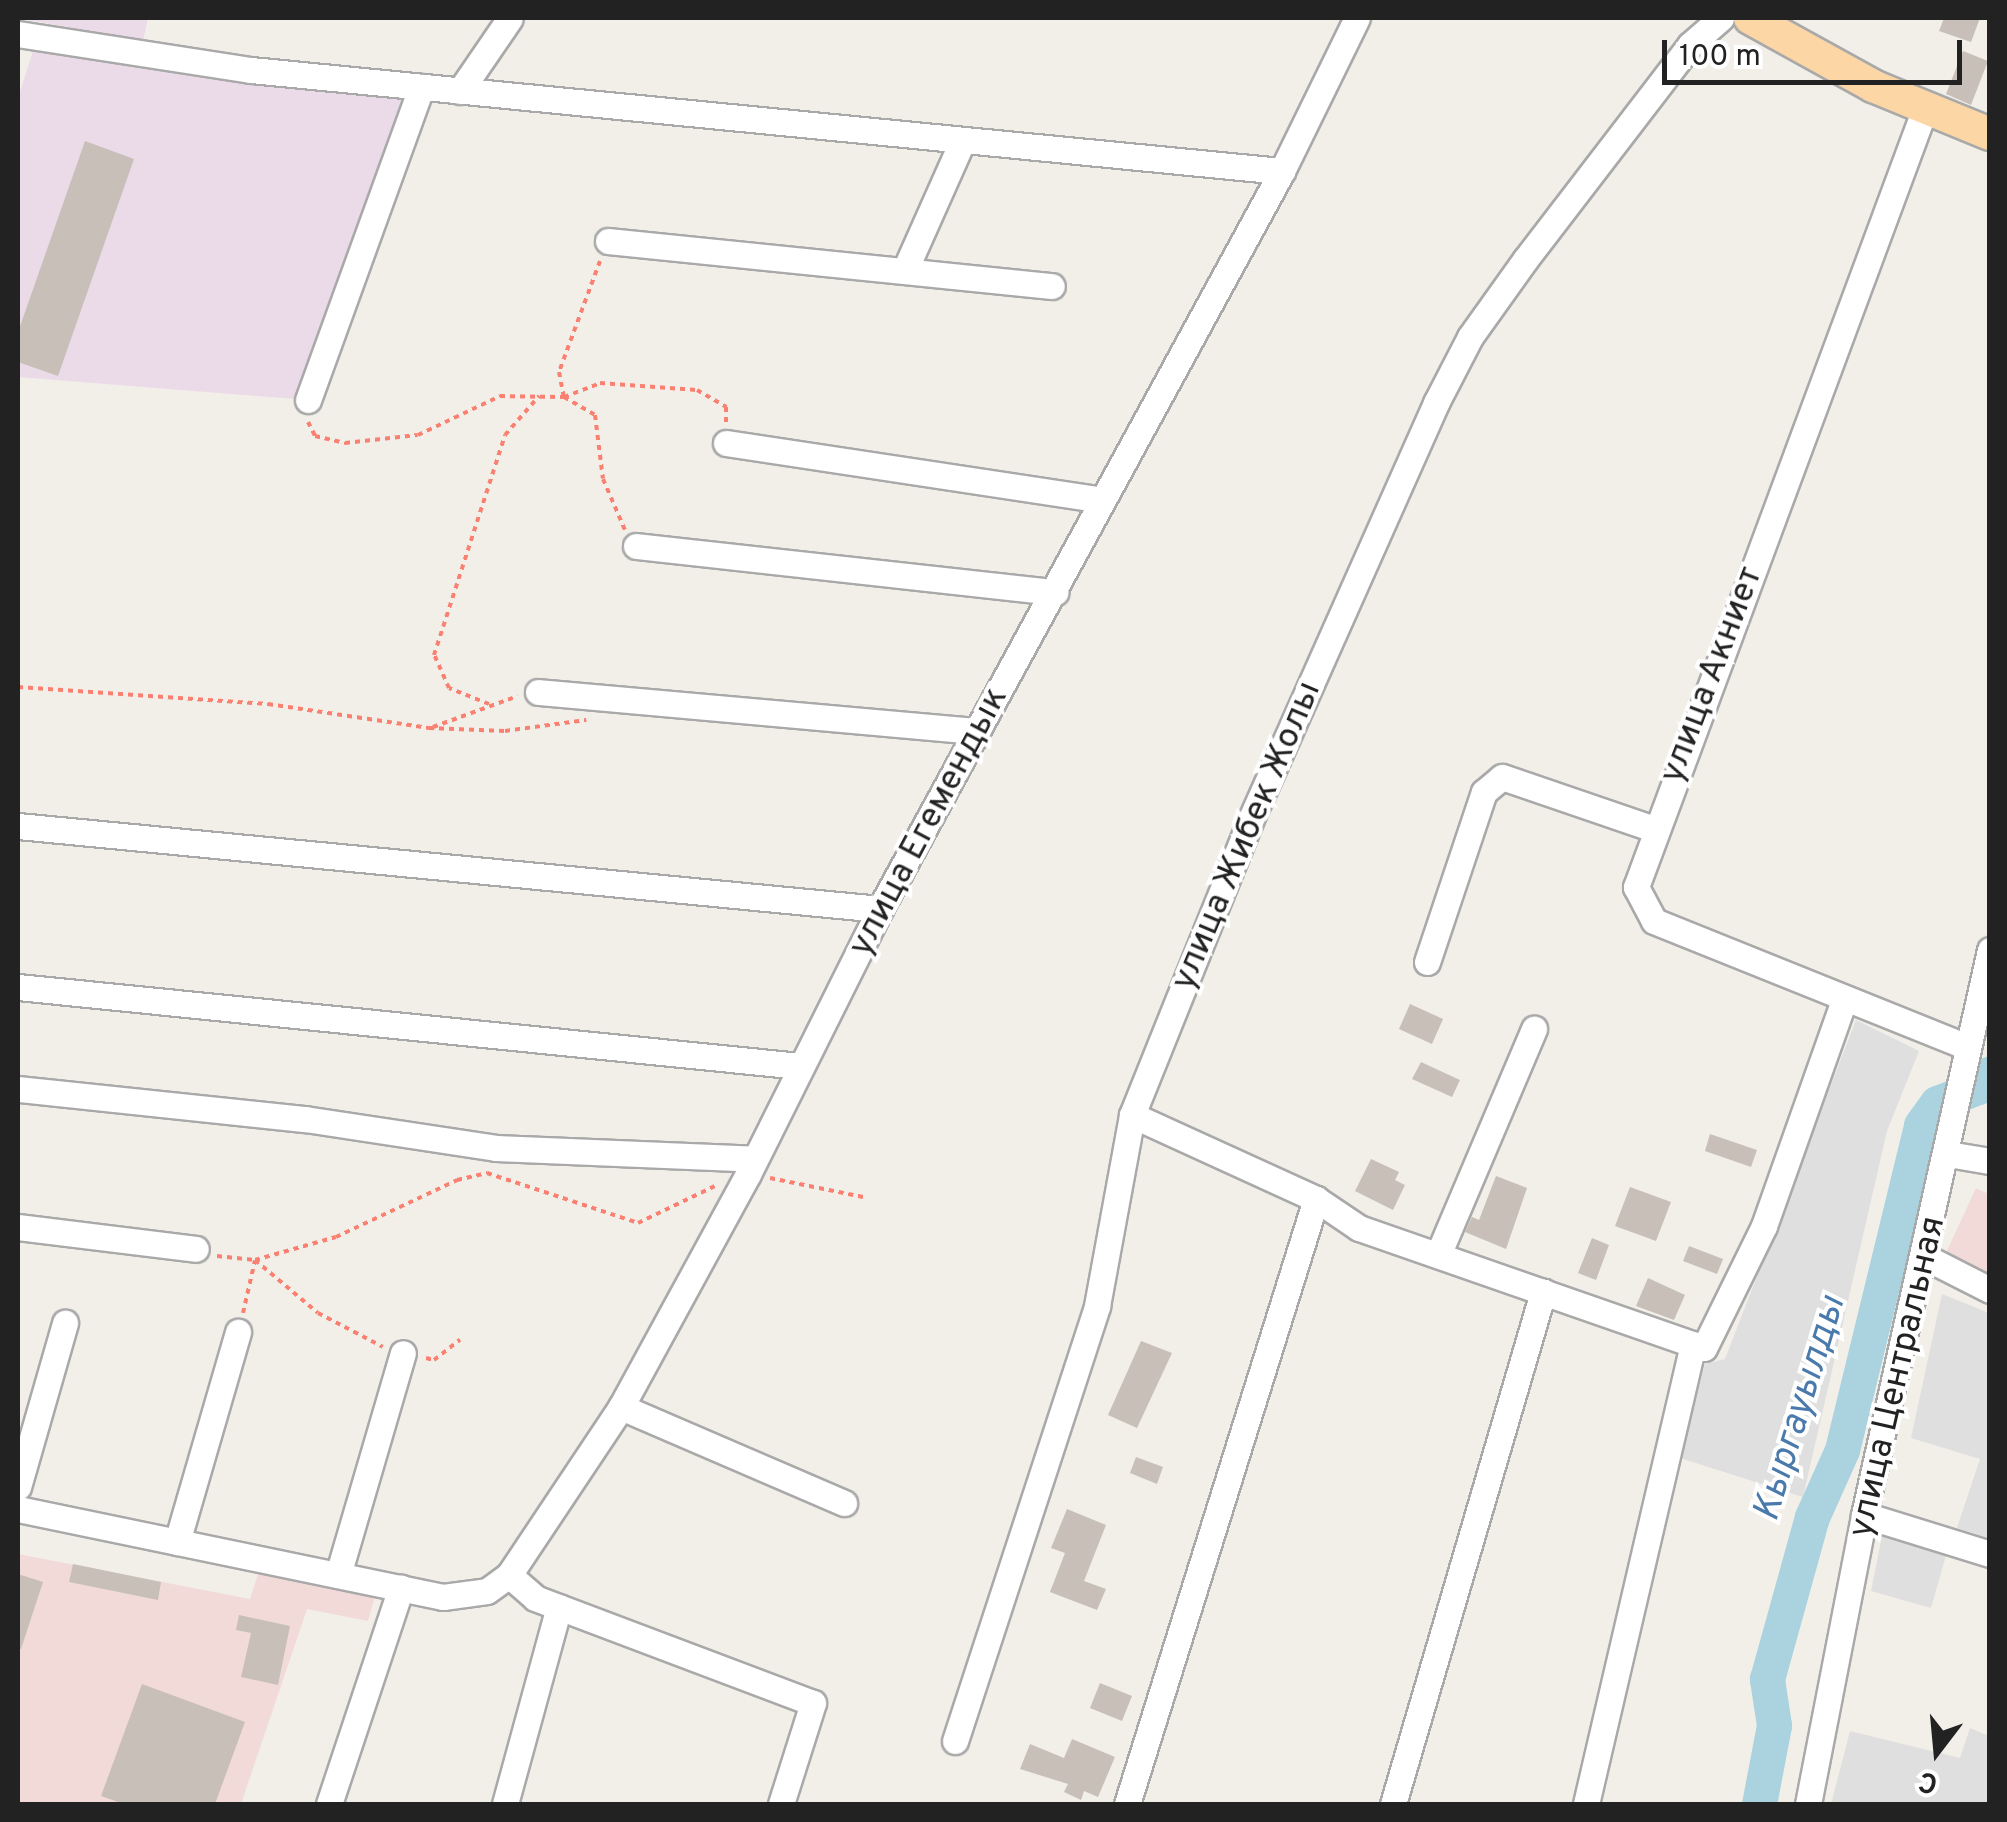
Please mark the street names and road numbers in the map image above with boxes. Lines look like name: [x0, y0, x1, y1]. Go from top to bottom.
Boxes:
street label: улица Акниет: [1651, 560, 1773, 790]
street label: улица Жибек Жолы: [1163, 675, 1331, 997]
street label: улица Егемендык: [840, 680, 1018, 964]
street label: улица Центральная: [1841, 1212, 1955, 1542]

